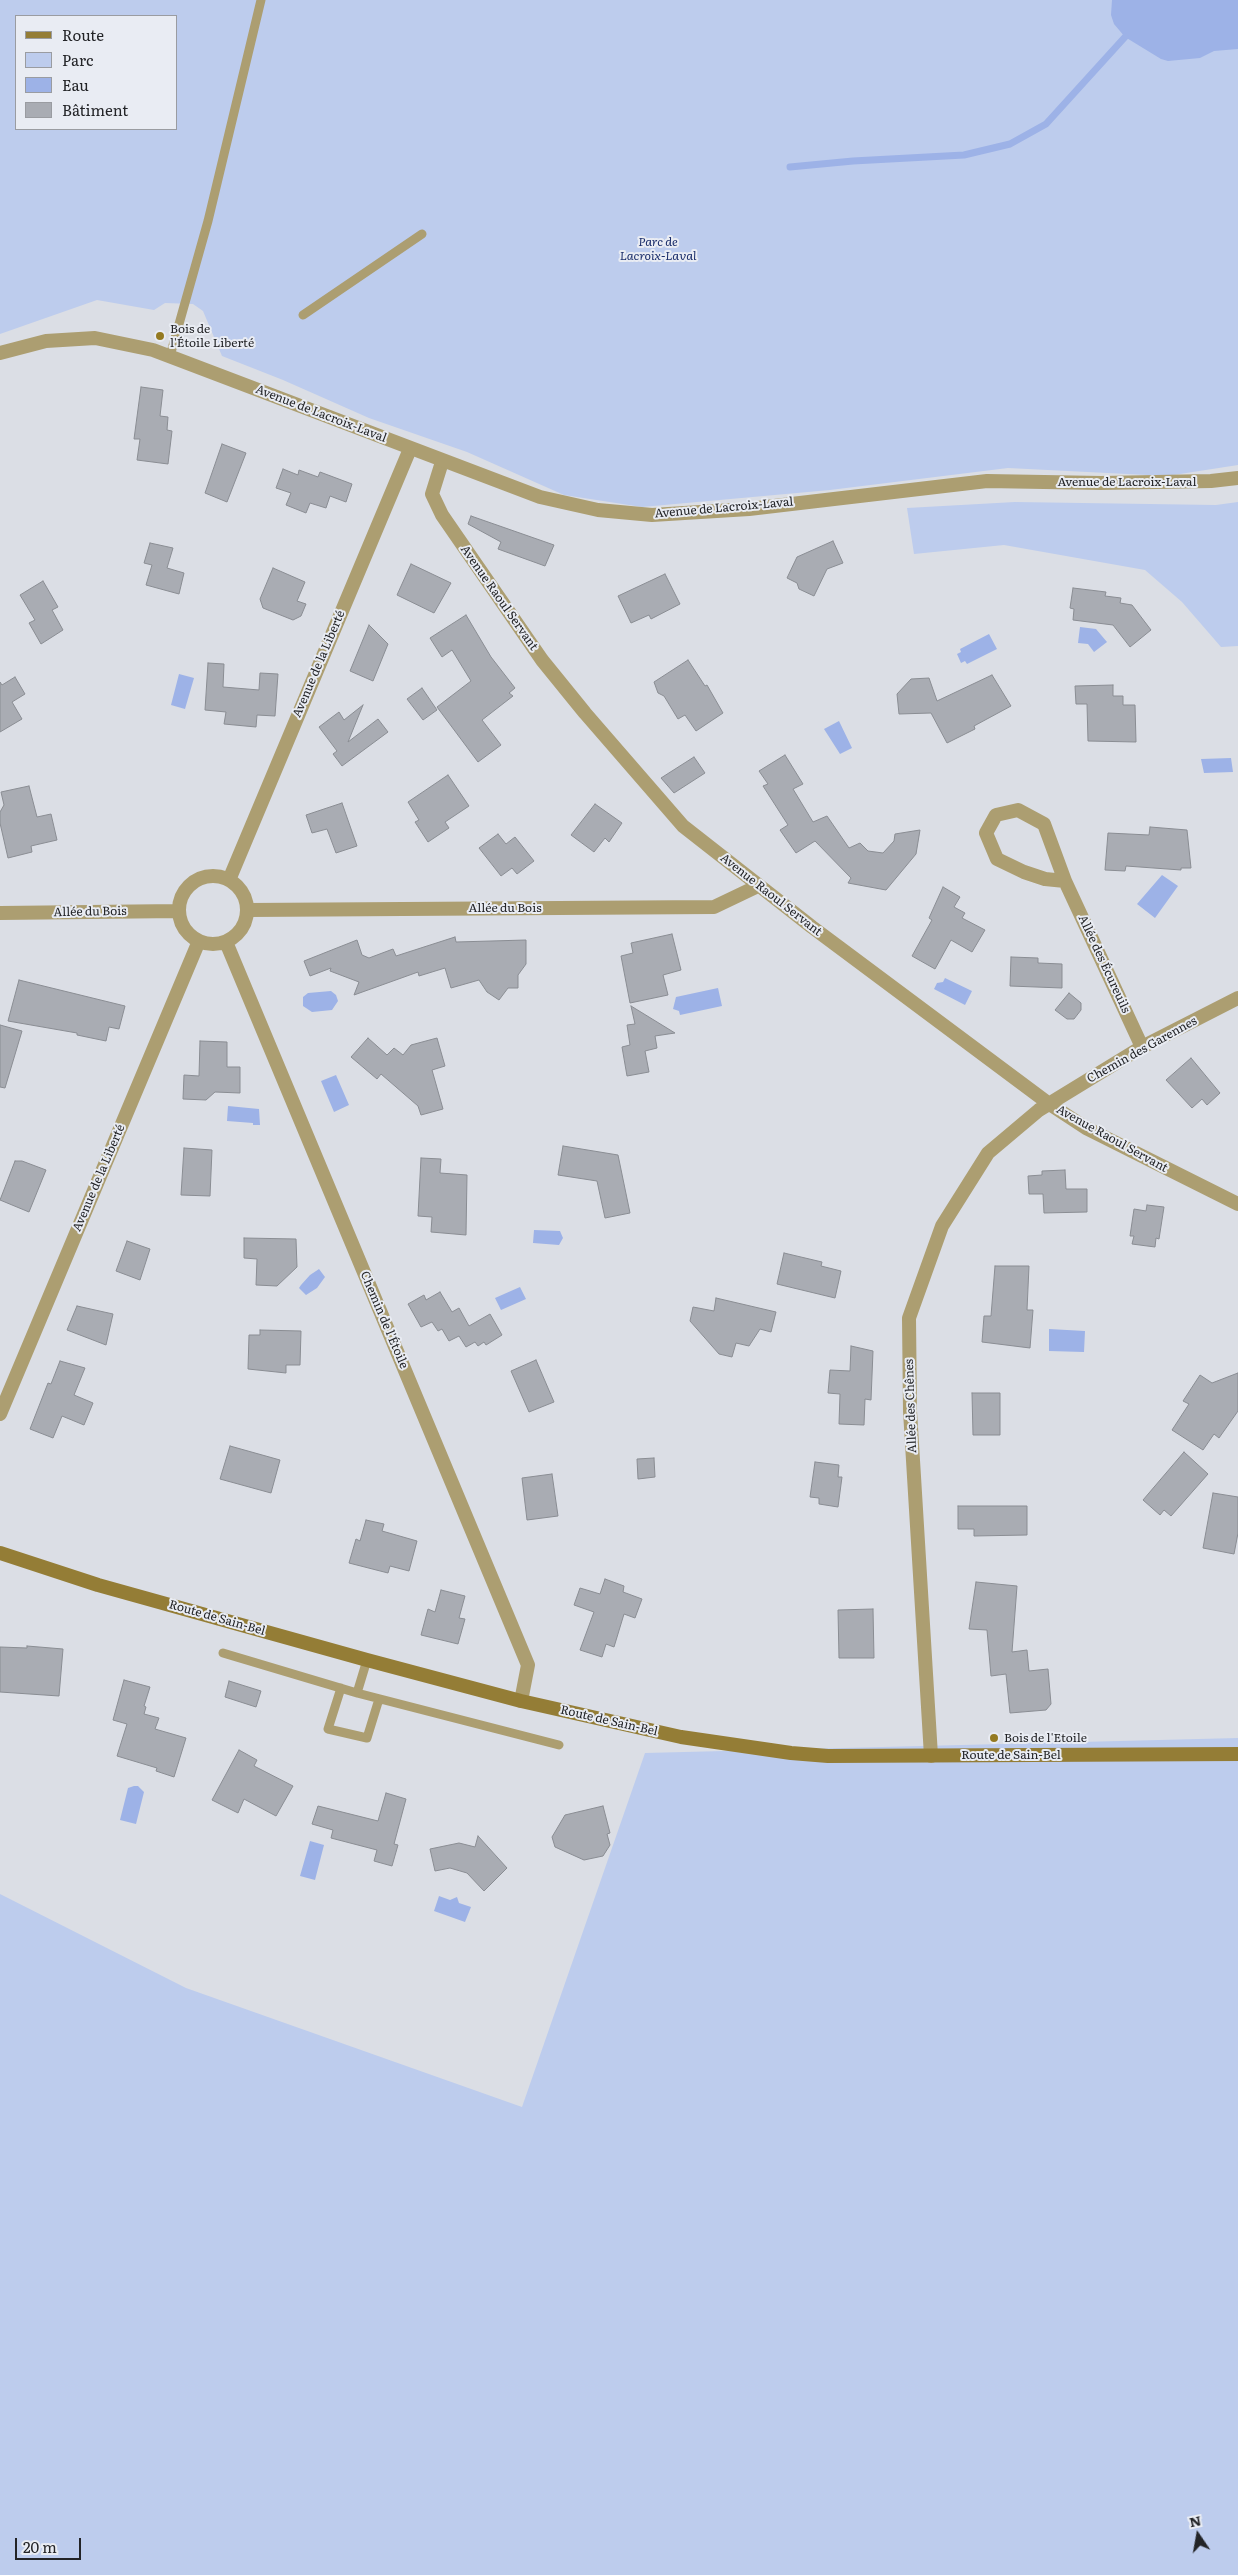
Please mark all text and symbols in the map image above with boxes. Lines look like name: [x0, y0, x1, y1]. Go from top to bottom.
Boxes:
legend: [15, 15, 178, 130]
text: Route: [62, 23, 104, 46]
text: Parc: [62, 48, 93, 71]
text: Eau: [62, 73, 89, 96]
text: Bâtiment: [62, 98, 128, 121]
park label: Parc de Lacroix-Laval: [620, 235, 696, 263]
place label: Bois de l'Étoile Liberté: [170, 322, 254, 350]
marker: Bois de l'Étoile Liberté: [154, 330, 166, 342]
street label: Avenue de Lacroix-Laval: [253, 382, 389, 446]
street label: Avenue de Lacroix-Laval: [1057, 475, 1197, 489]
street label: Avenue de Lacroix-Laval: [654, 495, 794, 521]
street label: Avenue Raoul Servant: [457, 543, 541, 653]
street label: Avenue de la Liberté: [290, 608, 348, 720]
street label: Avenue Raoul Servant: [717, 851, 825, 939]
street label: Allée du Bois: [468, 901, 542, 915]
street label: Allée du Bois: [53, 904, 127, 920]
street label: Allée des Écureuils: [1075, 913, 1133, 1015]
street label: Chemin des Garennes: [1084, 1014, 1200, 1086]
street label: Avenue Raoul Servant: [1054, 1102, 1170, 1176]
street label: Avenue de la Liberté: [70, 1122, 128, 1234]
street label: Chemin de l'Étoile: [357, 1269, 411, 1371]
street label: Allée des Chênes: [902, 1359, 920, 1453]
street label: Route de Sain-Bel: [167, 1597, 267, 1639]
street label: Route de Sain-Bel: [559, 1703, 659, 1739]
place label: Bois de l'Etoile: [1004, 1731, 1087, 1745]
marker: Bois de l'Etoile: [988, 1732, 1000, 1744]
street label: Route de Sain-Bel: [961, 1748, 1061, 1762]
text: N: [1187, 2509, 1203, 2531]
north arrow: [1173, 2510, 1223, 2560]
scale bar: [18, 2528, 84, 2560]
text: 20 m: [23, 2535, 57, 2558]

